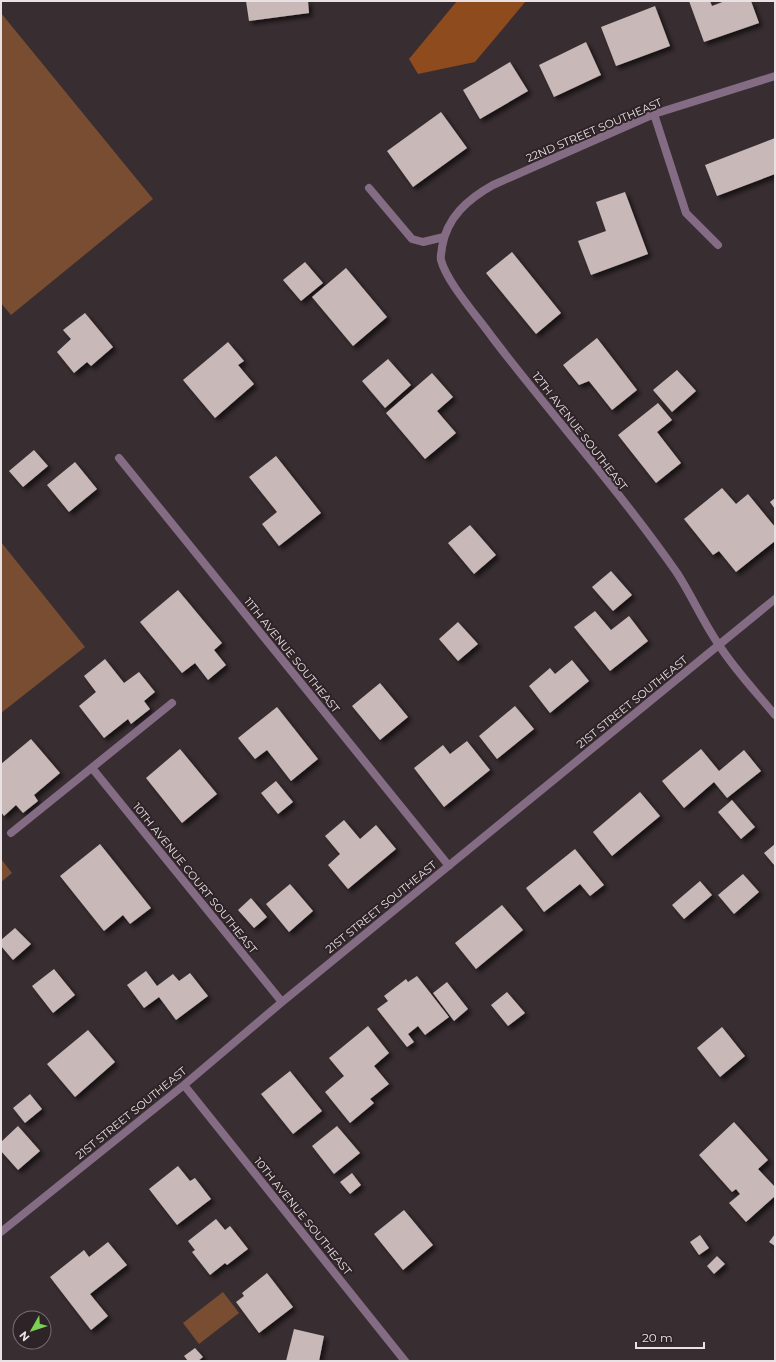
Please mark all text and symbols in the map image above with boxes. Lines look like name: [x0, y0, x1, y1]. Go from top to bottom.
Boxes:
street label: 22ND STREET SOUTHEAST: [524, 95, 665, 165]
street label: 12TH AVENUE SOUTHEAST: [529, 369, 631, 494]
street label: 11TH AVENUE SOUTHEAST: [241, 594, 343, 716]
street label: 21ST STREET SOUTHEAST: [574, 652, 691, 751]
street label: 10TH AVENUE COURT SOUTHEAST: [130, 800, 261, 957]
street label: 21ST STREET SOUTHEAST: [323, 857, 440, 956]
street label: 21ST STREET SOUTHEAST: [73, 1063, 190, 1162]
street label: 10TH AVENUE SOUTHEAST: [251, 1154, 355, 1278]
north arrow: [12, 1310, 52, 1350]
scale bar: [636, 1324, 704, 1350]
text: N: [16, 1328, 32, 1344]
text: 20 m: [642, 1330, 673, 1345]

